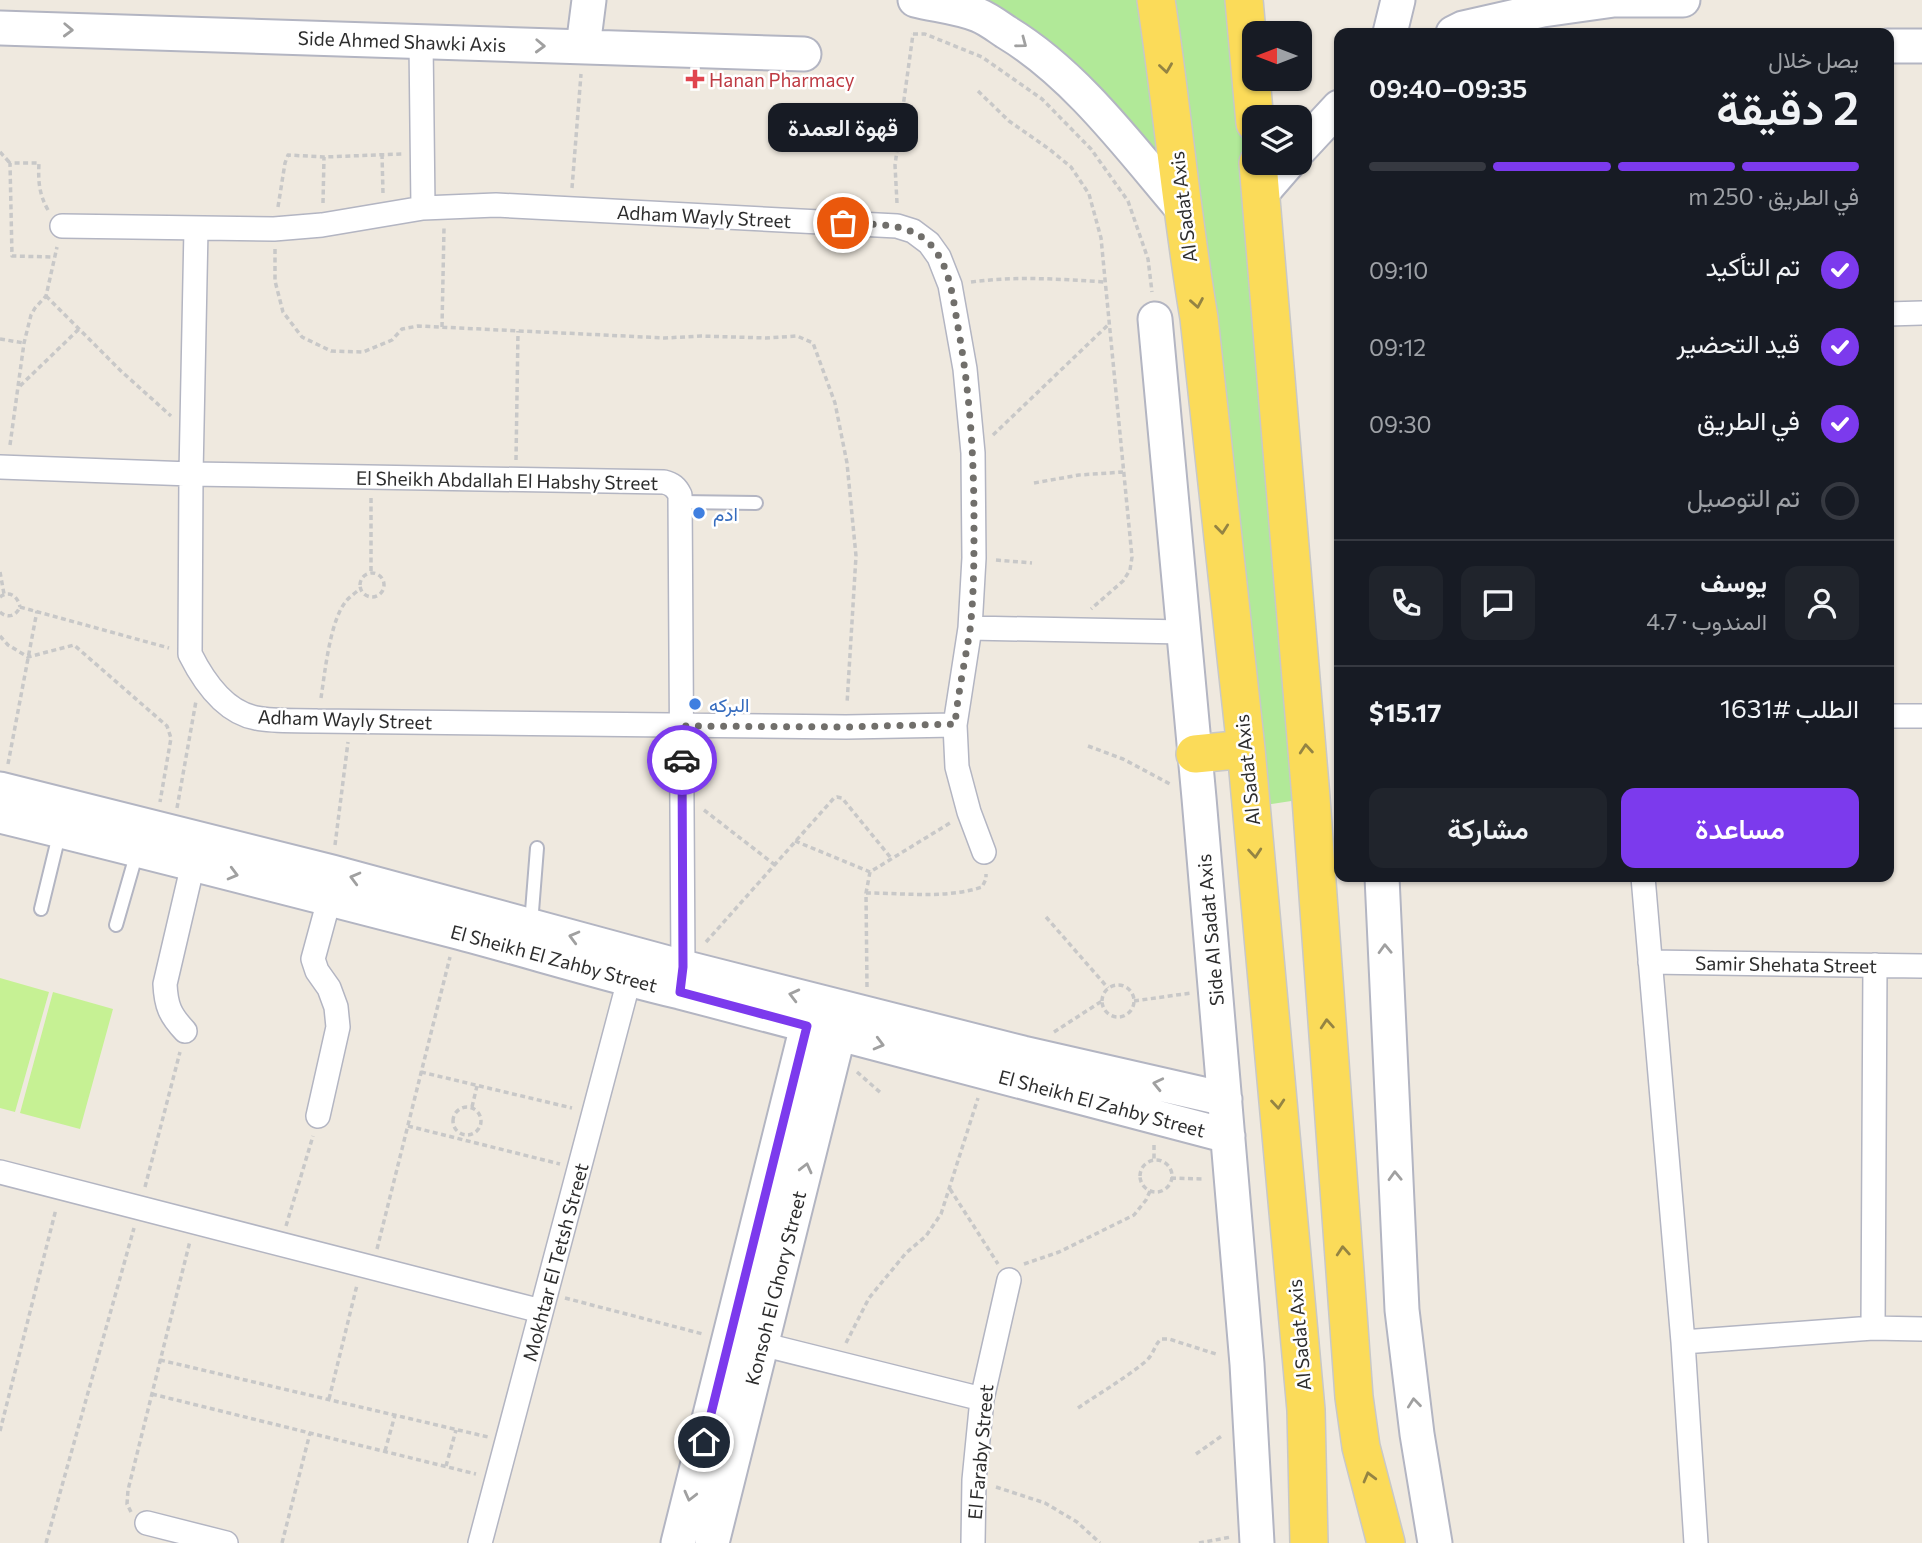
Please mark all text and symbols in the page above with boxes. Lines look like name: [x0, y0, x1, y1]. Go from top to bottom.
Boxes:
north arrow: [1242, 21, 1312, 91]
map controls: [1242, 21, 1312, 175]
one-way arrow: [63, 23, 74, 38]
street label: Side Ahmed Shawki Axis: [297, 26, 507, 56]
one-way arrow: [1014, 35, 1027, 47]
one-way arrow: [535, 38, 546, 53]
text: يصل خلال: [1768, 45, 1859, 73]
one-way arrow: [1159, 62, 1174, 73]
place label: Hanan Pharmacy: [709, 68, 855, 91]
marker: Hanan Pharmacy: [687, 71, 703, 87]
text: 09:35–09:40: [1369, 72, 1527, 103]
text: 2 دقيقة: [1716, 78, 1859, 134]
callout: قهوة العمدة: [768, 104, 918, 153]
button: layers: [1242, 105, 1312, 175]
text: قهوة العمدة: [788, 113, 898, 141]
street label: Al Sadat Axis: [1165, 150, 1201, 264]
text: في الطريق · 250 m: [1688, 182, 1859, 210]
pin: [813, 193, 873, 253]
street label: Adham Wayly Street: [616, 200, 792, 232]
icon: bag: [824, 204, 862, 242]
text: تم التأكيد: [1705, 250, 1800, 281]
icon: check: [1821, 251, 1859, 289]
text: 09:10: [1369, 256, 1428, 284]
one-way arrow: [1188, 297, 1203, 309]
text: قيد التحضير: [1677, 327, 1800, 358]
icon: check: [1821, 328, 1859, 366]
text: 09:12: [1369, 333, 1426, 361]
text: في الطريق: [1697, 404, 1800, 435]
icon: check: [1821, 405, 1859, 443]
text: 09:30: [1369, 410, 1432, 438]
street label: El Sheikh Abdallah El Habshy Street: [356, 466, 659, 494]
text: تم التوصيل: [1687, 481, 1800, 512]
place label: ادم: [713, 502, 738, 527]
marker: ادم: [691, 505, 707, 521]
one-way arrow: [1214, 524, 1229, 535]
button: phone: [1369, 566, 1443, 640]
button: chat: [1461, 566, 1535, 640]
text: يوسف: [1700, 566, 1767, 597]
button: person: [1785, 566, 1859, 640]
text: المندوب · 4.7: [1646, 607, 1767, 635]
text: الطلب #1631: [1720, 692, 1859, 723]
place label: البركه: [709, 693, 749, 717]
marker: البركه: [687, 696, 703, 712]
text: $15.17: [1369, 696, 1442, 727]
street label: Adham Wayly Street: [257, 704, 433, 734]
street label: Al Sadat Axis: [1230, 713, 1264, 827]
courier: [647, 725, 717, 795]
icon: car: [663, 741, 701, 779]
one-way arrow: [1299, 743, 1314, 754]
button: مشاركة: [1369, 788, 1607, 868]
button: مساعدة: [1621, 788, 1859, 868]
one-way arrow: [1248, 847, 1263, 859]
street label: Side Al Sadat Axis: [1192, 853, 1228, 1007]
one-way arrow: [226, 866, 238, 880]
one-way arrow: [349, 872, 361, 886]
street label: El Sheikh El Zahby Street: [448, 919, 660, 997]
one-way arrow: [568, 931, 580, 946]
one-way arrow: [1378, 943, 1393, 954]
street label: Samir Shehata Street: [1695, 951, 1877, 977]
one-way arrow: [788, 989, 800, 1003]
one-way arrow: [1320, 1019, 1335, 1030]
one-way arrow: [873, 1036, 885, 1050]
street label: El Sheikh El Zahby Street: [996, 1064, 1208, 1142]
one-way arrow: [1152, 1078, 1164, 1092]
one-way arrow: [1270, 1099, 1285, 1110]
street label: Mokhtar El Tetsh Street: [517, 1160, 593, 1364]
one-way arrow: [798, 1162, 812, 1174]
one-way arrow: [1388, 1171, 1403, 1182]
street label: Konsoh El Ghory Street: [740, 1188, 810, 1388]
one-way arrow: [1336, 1245, 1351, 1256]
street label: Al Sadat Axis: [1283, 1278, 1315, 1392]
street label: El Faraby Street: [963, 1383, 997, 1521]
one-way arrow: [1407, 1397, 1422, 1409]
pin: [674, 1412, 734, 1472]
icon: home: [685, 1423, 723, 1461]
one-way arrow: [1363, 1471, 1377, 1483]
one-way arrow: [684, 1490, 698, 1502]

